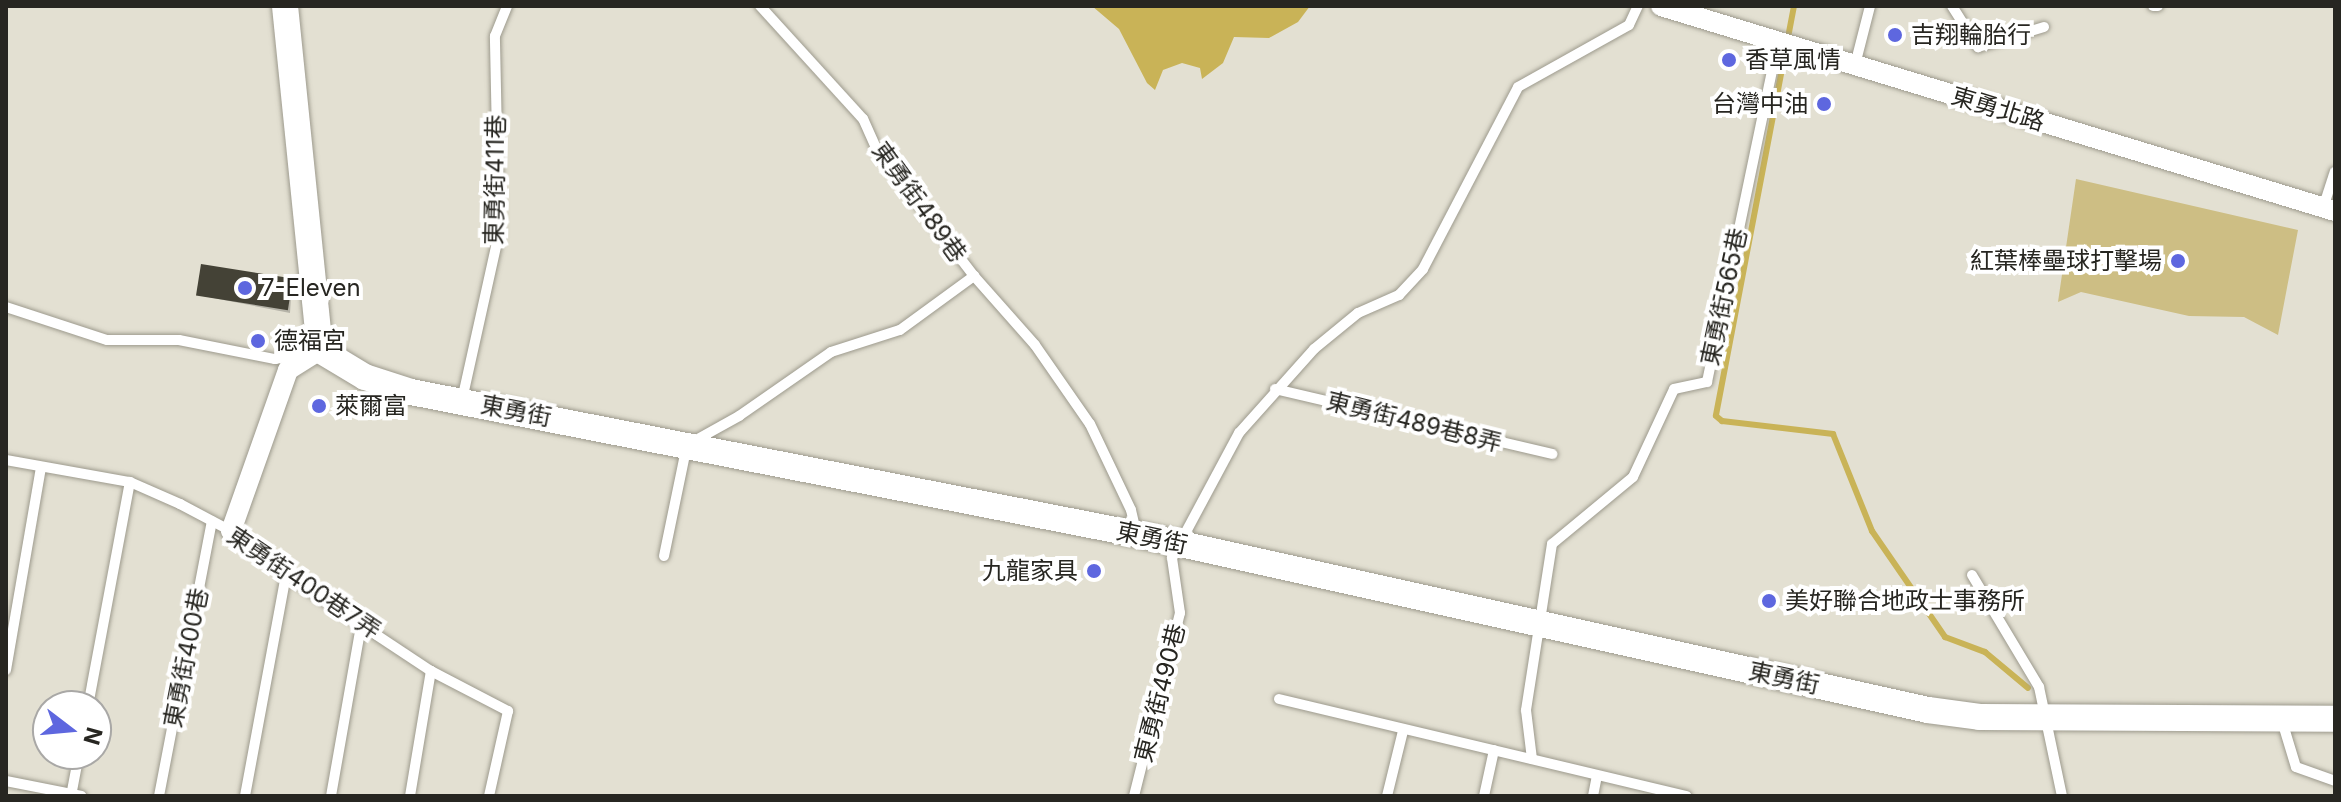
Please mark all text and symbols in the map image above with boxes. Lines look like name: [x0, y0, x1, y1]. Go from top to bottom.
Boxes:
place label: 吉翔輪胎行: [1911, 21, 2031, 49]
marker: 吉翔輪胎行: [1886, 26, 1904, 44]
place label: 香草風情: [1745, 46, 1841, 74]
marker: 香草風情: [1720, 51, 1738, 69]
street label: 東勇北路: [1948, 81, 2048, 137]
place label: 台灣中油: [1712, 90, 1808, 118]
marker: 台灣中油: [1815, 95, 1833, 113]
street label: 東勇街411巷: [479, 114, 511, 246]
street label: 東勇街489巷: [866, 136, 972, 268]
street label: 東勇街565巷: [1695, 226, 1753, 368]
place label: 紅葉棒壘球打擊場: [1970, 247, 2162, 275]
marker: 紅葉棒壘球打擊場: [2169, 252, 2187, 270]
place label: 7-Eleven: [261, 274, 361, 302]
marker: 7-Eleven: [236, 279, 254, 297]
place label: 德福宮: [274, 327, 346, 355]
marker: 德福宮: [249, 332, 267, 350]
street label: 東勇街489巷8弄: [1323, 386, 1505, 458]
street label: 東勇街: [478, 390, 554, 432]
place label: 萊爾富: [335, 392, 407, 420]
marker: 萊爾富: [310, 397, 328, 415]
street label: 東勇街: [1114, 516, 1190, 560]
street label: 東勇街400巷7弄: [222, 521, 386, 645]
place label: 九龍家具: [982, 557, 1078, 585]
marker: 九龍家具: [1085, 562, 1103, 580]
street label: 東勇街400巷: [158, 586, 214, 730]
place label: 美好聯合地政士事務所: [1785, 587, 2025, 615]
marker: 美好聯合地政士事務所: [1760, 592, 1778, 610]
street label: 東勇街490巷: [1129, 621, 1191, 765]
street label: 東勇街: [1746, 656, 1822, 700]
north arrow: [32, 690, 112, 770]
text: N: [78, 724, 108, 748]

